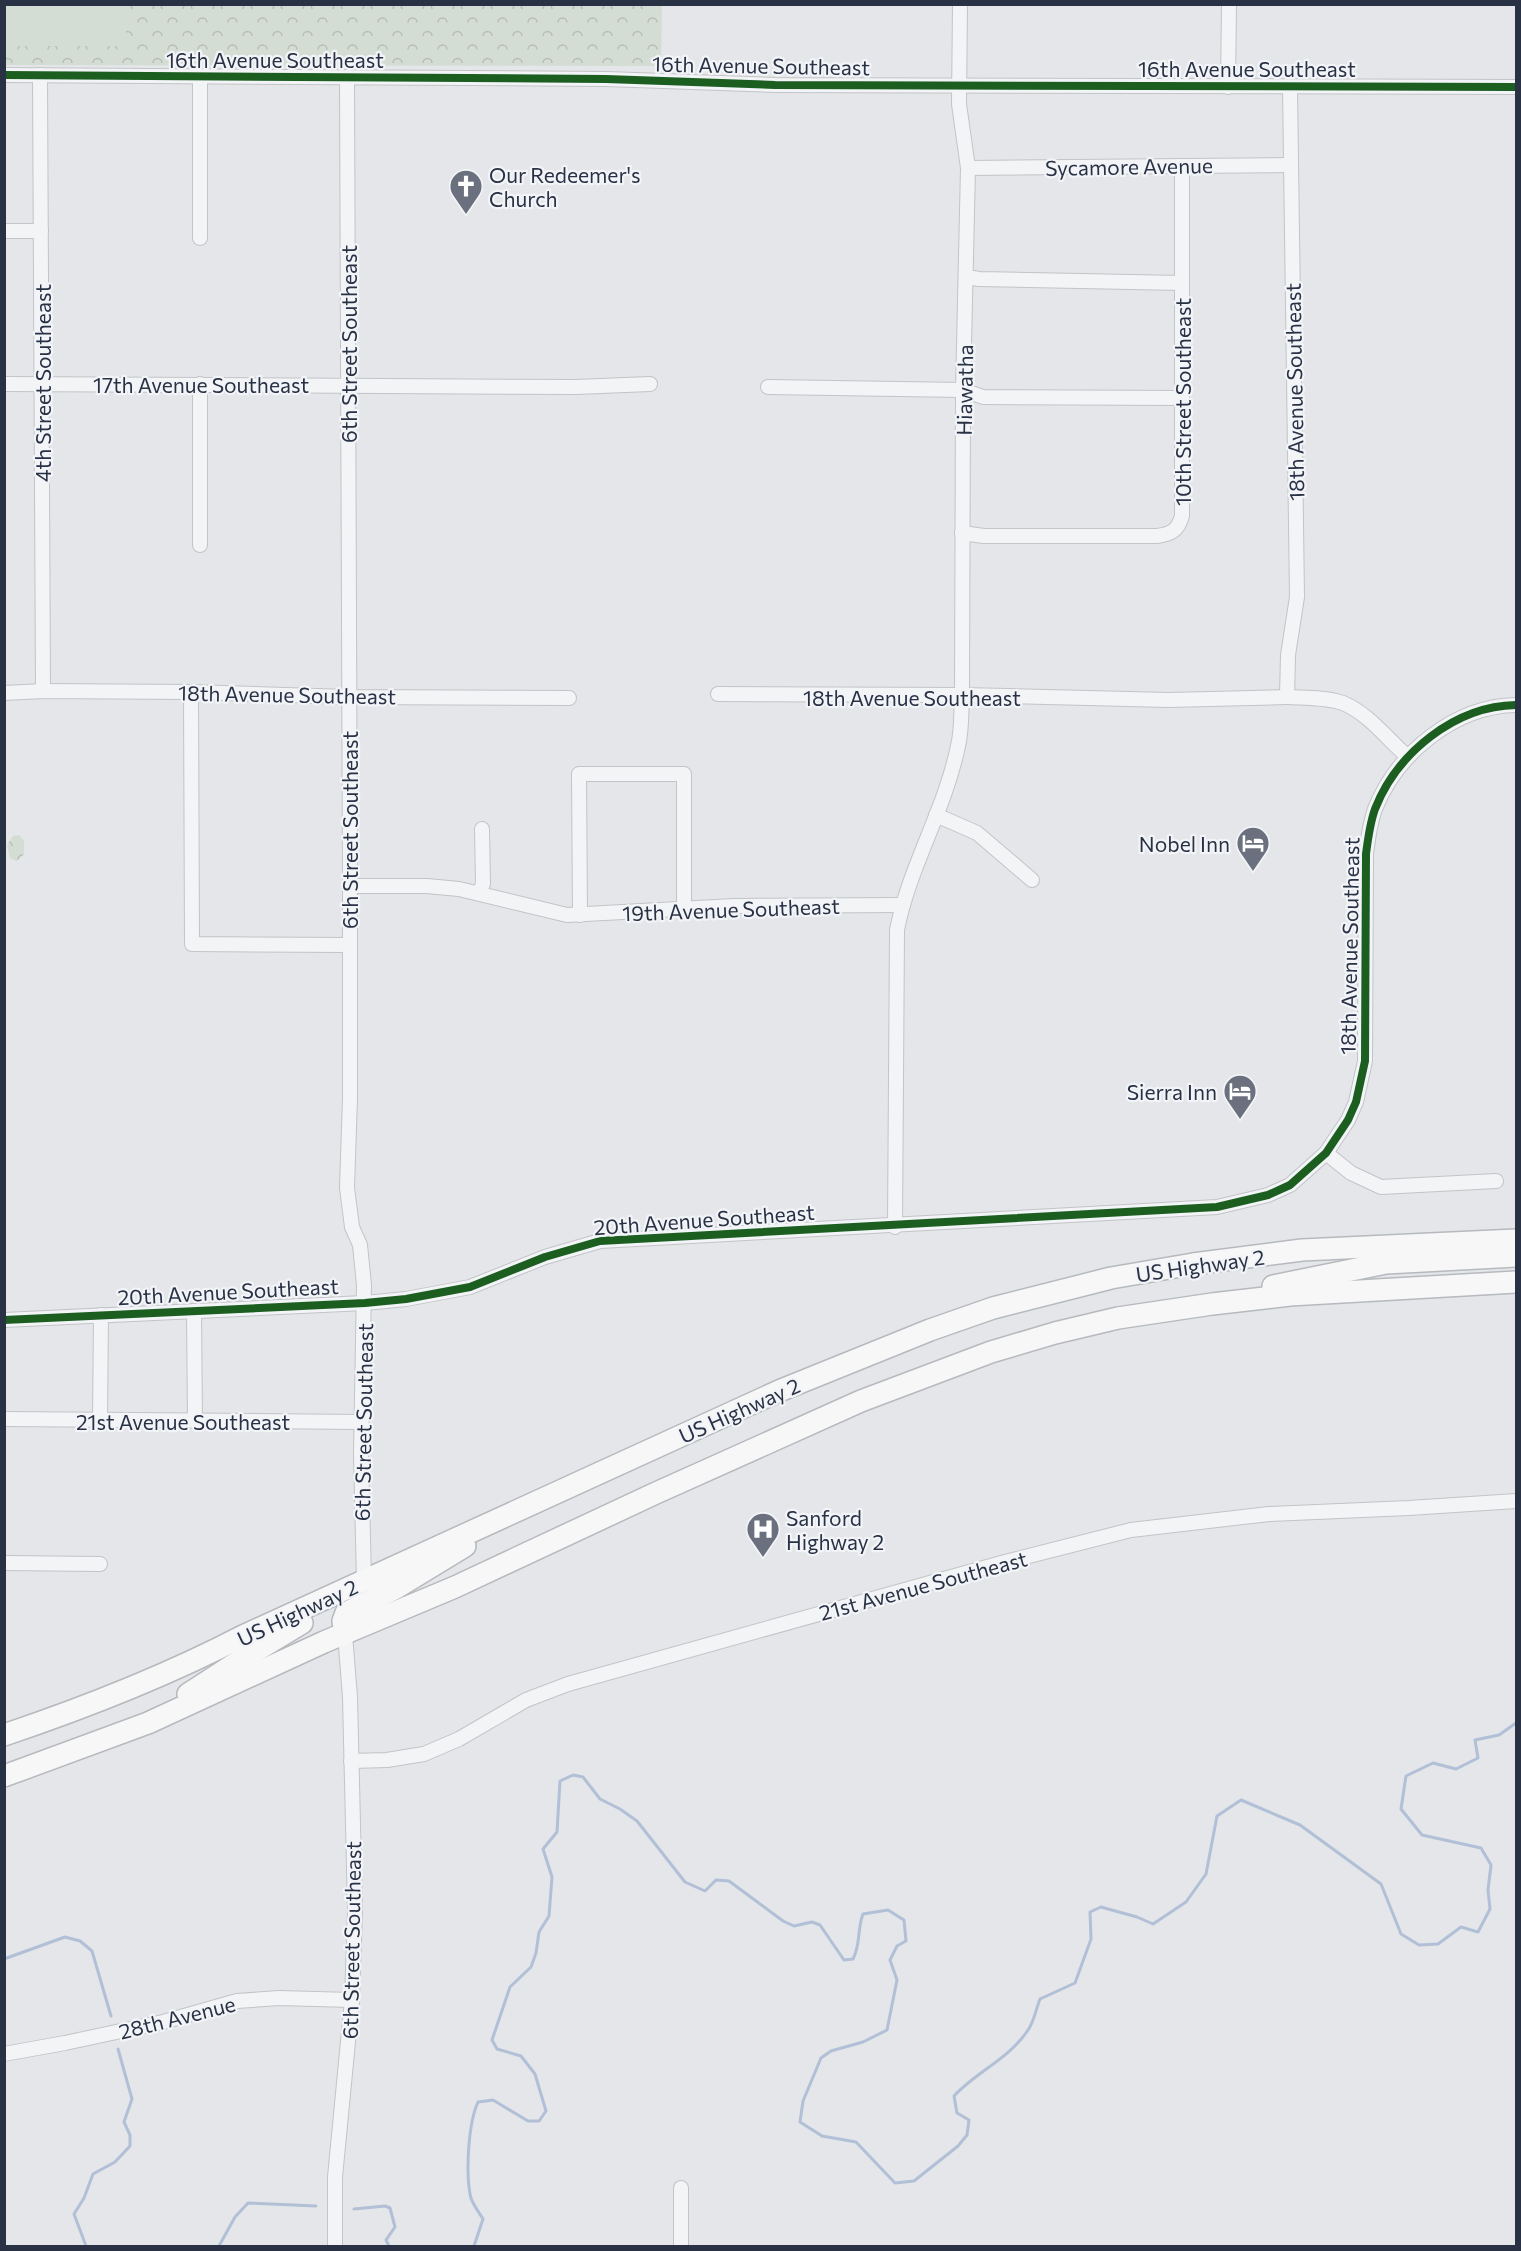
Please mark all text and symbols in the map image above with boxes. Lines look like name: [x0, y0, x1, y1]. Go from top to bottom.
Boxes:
street label: 16th Avenue Southeast: [166, 47, 384, 72]
street label: 16th Avenue Southeast: [652, 51, 870, 79]
street label: 16th Avenue Southeast: [1138, 56, 1356, 81]
street label: Sycamore Avenue: [1045, 152, 1213, 180]
place label: Our Redeemer's Church: [489, 162, 641, 211]
church icon: Our Redeemer's Church: [448, 168, 484, 215]
street label: 6th Street Southeast: [336, 245, 361, 443]
street label: 18th Avenue Southeast: [1280, 283, 1308, 501]
street label: 4th Street Southeast: [30, 284, 55, 482]
street label: 10th Street Southeast: [1170, 298, 1195, 506]
street label: Hiawatha: [951, 344, 977, 436]
street label: 17th Avenue Southeast: [93, 372, 309, 397]
street label: 18th Avenue Southeast: [178, 680, 396, 708]
street label: 18th Avenue Southeast: [803, 685, 1021, 710]
street label: 6th Street Southeast: [337, 731, 362, 929]
hotel icon: Nobel Inn: [1235, 825, 1271, 872]
place label: Nobel Inn: [1139, 831, 1230, 856]
street label: 18th Avenue Southeast: [1335, 837, 1363, 1055]
street label: 19th Avenue Southeast: [622, 893, 840, 925]
hotel icon: Sierra Inn: [1222, 1073, 1258, 1120]
place label: Sierra Inn: [1127, 1079, 1217, 1104]
street label: 20th Avenue Southeast: [593, 1199, 815, 1239]
street label: US Highway 2: [1134, 1244, 1266, 1286]
street label: 20th Avenue Southeast: [117, 1273, 339, 1309]
street label: 6th Street Southeast: [349, 1323, 377, 1521]
street label: US Highway 2: [675, 1372, 803, 1448]
street label: 21st Avenue Southeast: [76, 1409, 290, 1434]
place label: Sanford Highway 2: [786, 1505, 884, 1554]
hospital icon: Sanford Highway 2: [745, 1511, 781, 1558]
street label: 21st Avenue Southeast: [816, 1545, 1030, 1625]
street label: US Highway 2: [233, 1573, 361, 1651]
street label: 6th Street Southeast: [337, 1841, 365, 2039]
street label: 28th Avenue: [116, 1990, 238, 2044]

